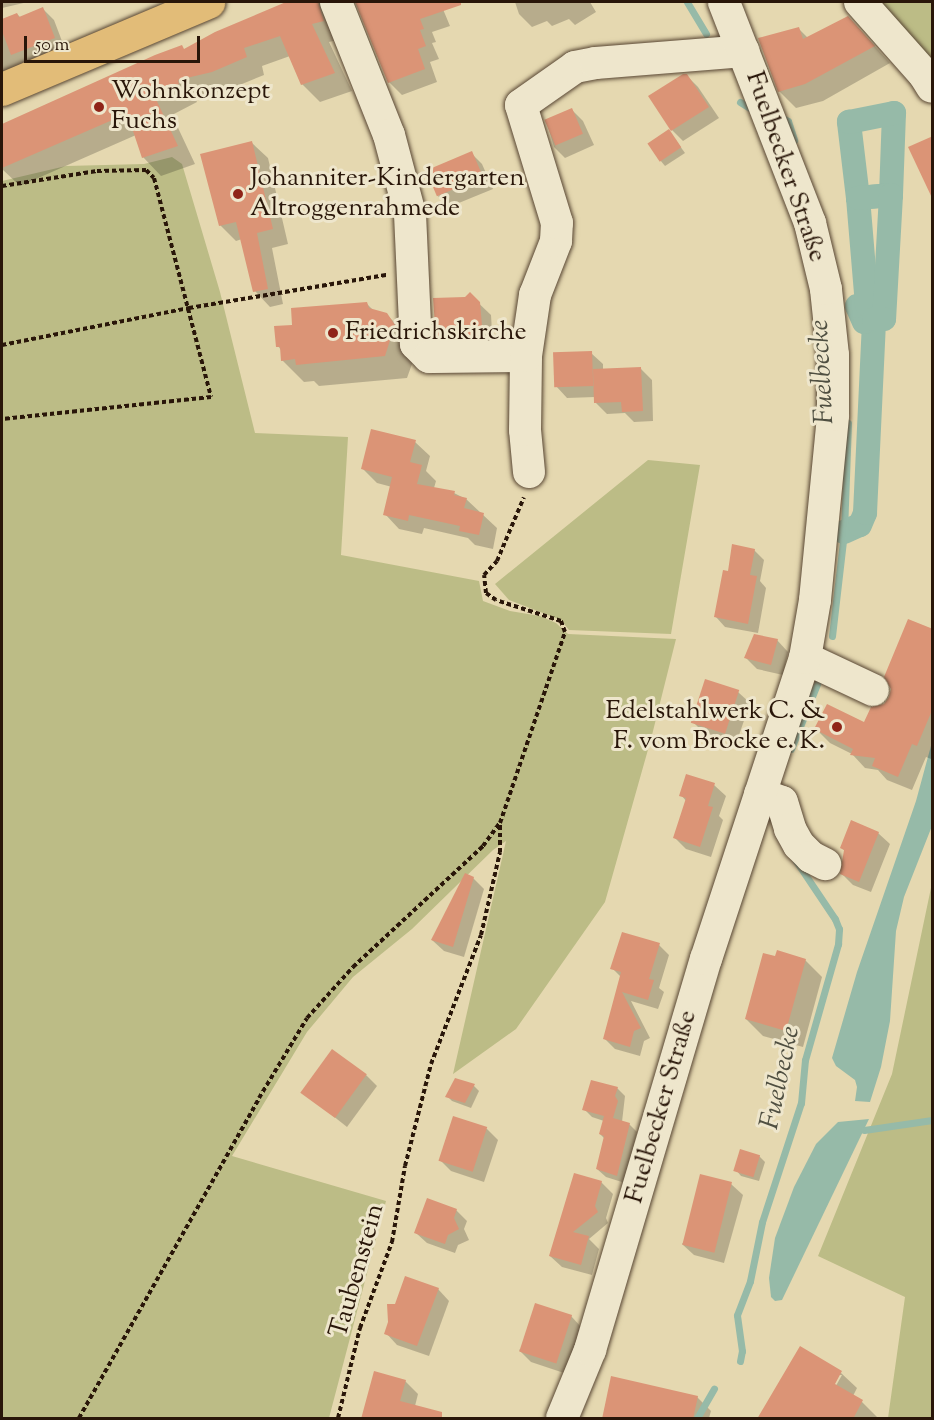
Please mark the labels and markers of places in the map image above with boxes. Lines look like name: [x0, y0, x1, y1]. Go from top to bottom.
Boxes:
place label: Wohnkonzept Fuchs: [111, 76, 270, 138]
marker: Wohnkonzept Fuchs: [92, 100, 106, 114]
place label: Johanniter-Kindergarten Altroggenrahmede: [250, 163, 525, 224]
marker: Johanniter-Kindergarten Altroggenrahmede: [231, 187, 245, 201]
place label: Friedrichskirche: [345, 317, 527, 349]
marker: Friedrichskirche: [326, 326, 340, 340]
place label: Edelstahlwerk C. & F. vom Brocke e. K.: [606, 696, 825, 758]
marker: Edelstahlwerk C. & F. vom Brocke e. K.: [830, 720, 844, 734]

